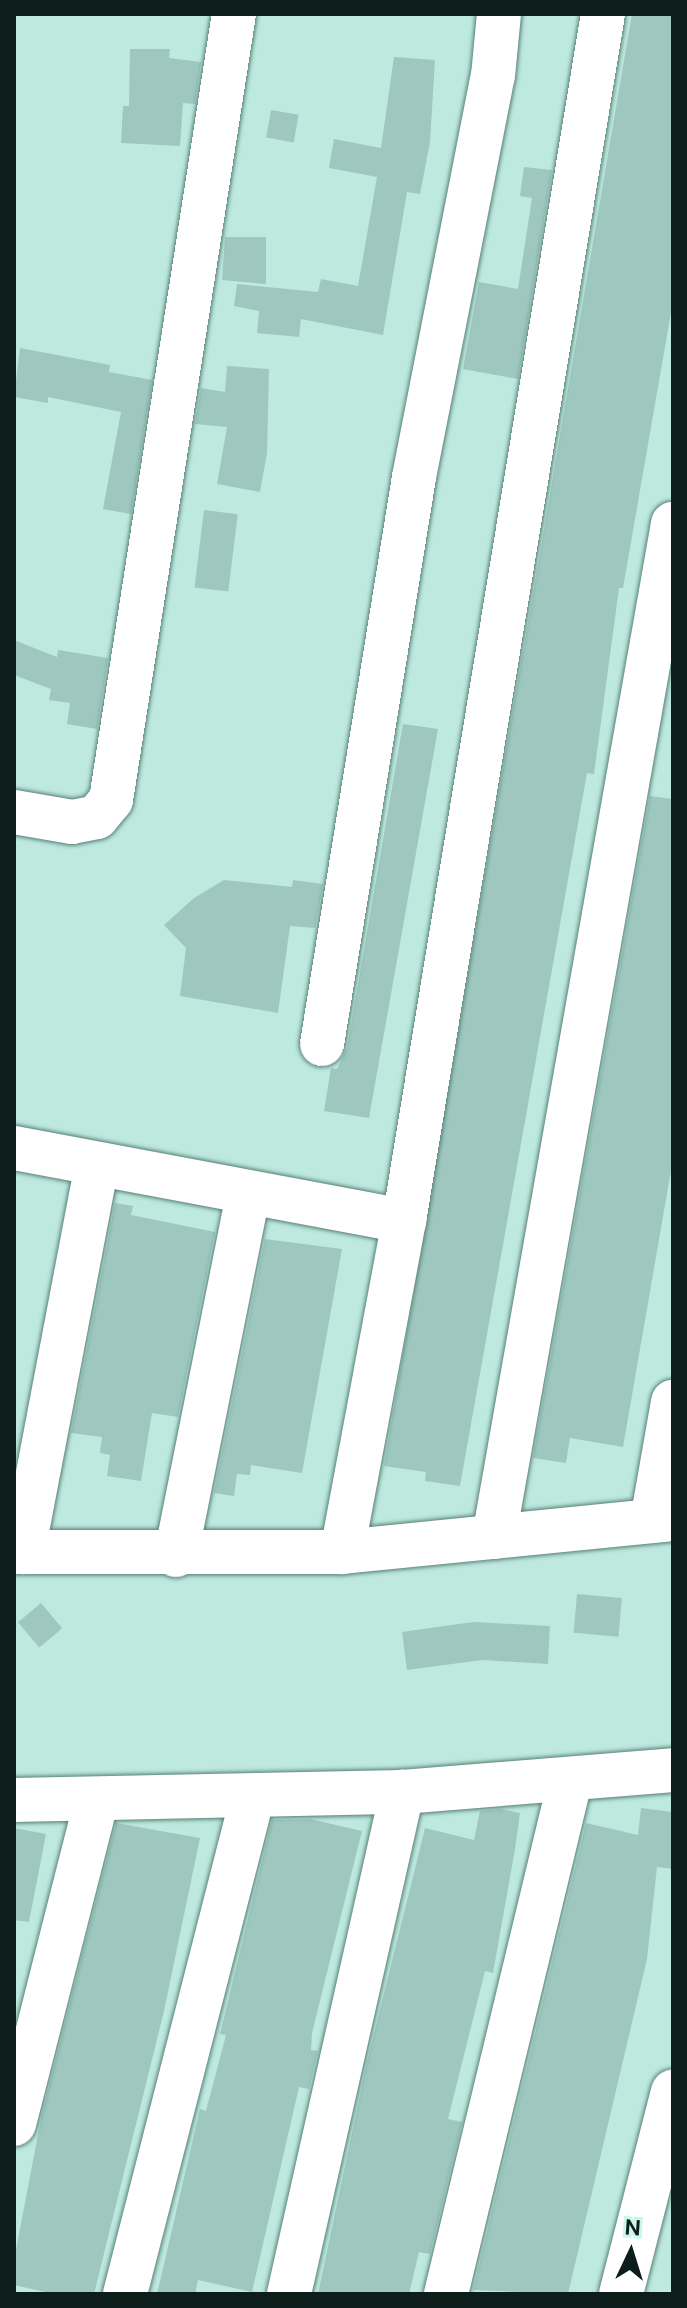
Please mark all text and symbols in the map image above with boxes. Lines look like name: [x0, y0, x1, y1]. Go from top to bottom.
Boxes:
north arrow: [591, 2212, 671, 2292]
text: N: [624, 2213, 642, 2243]

